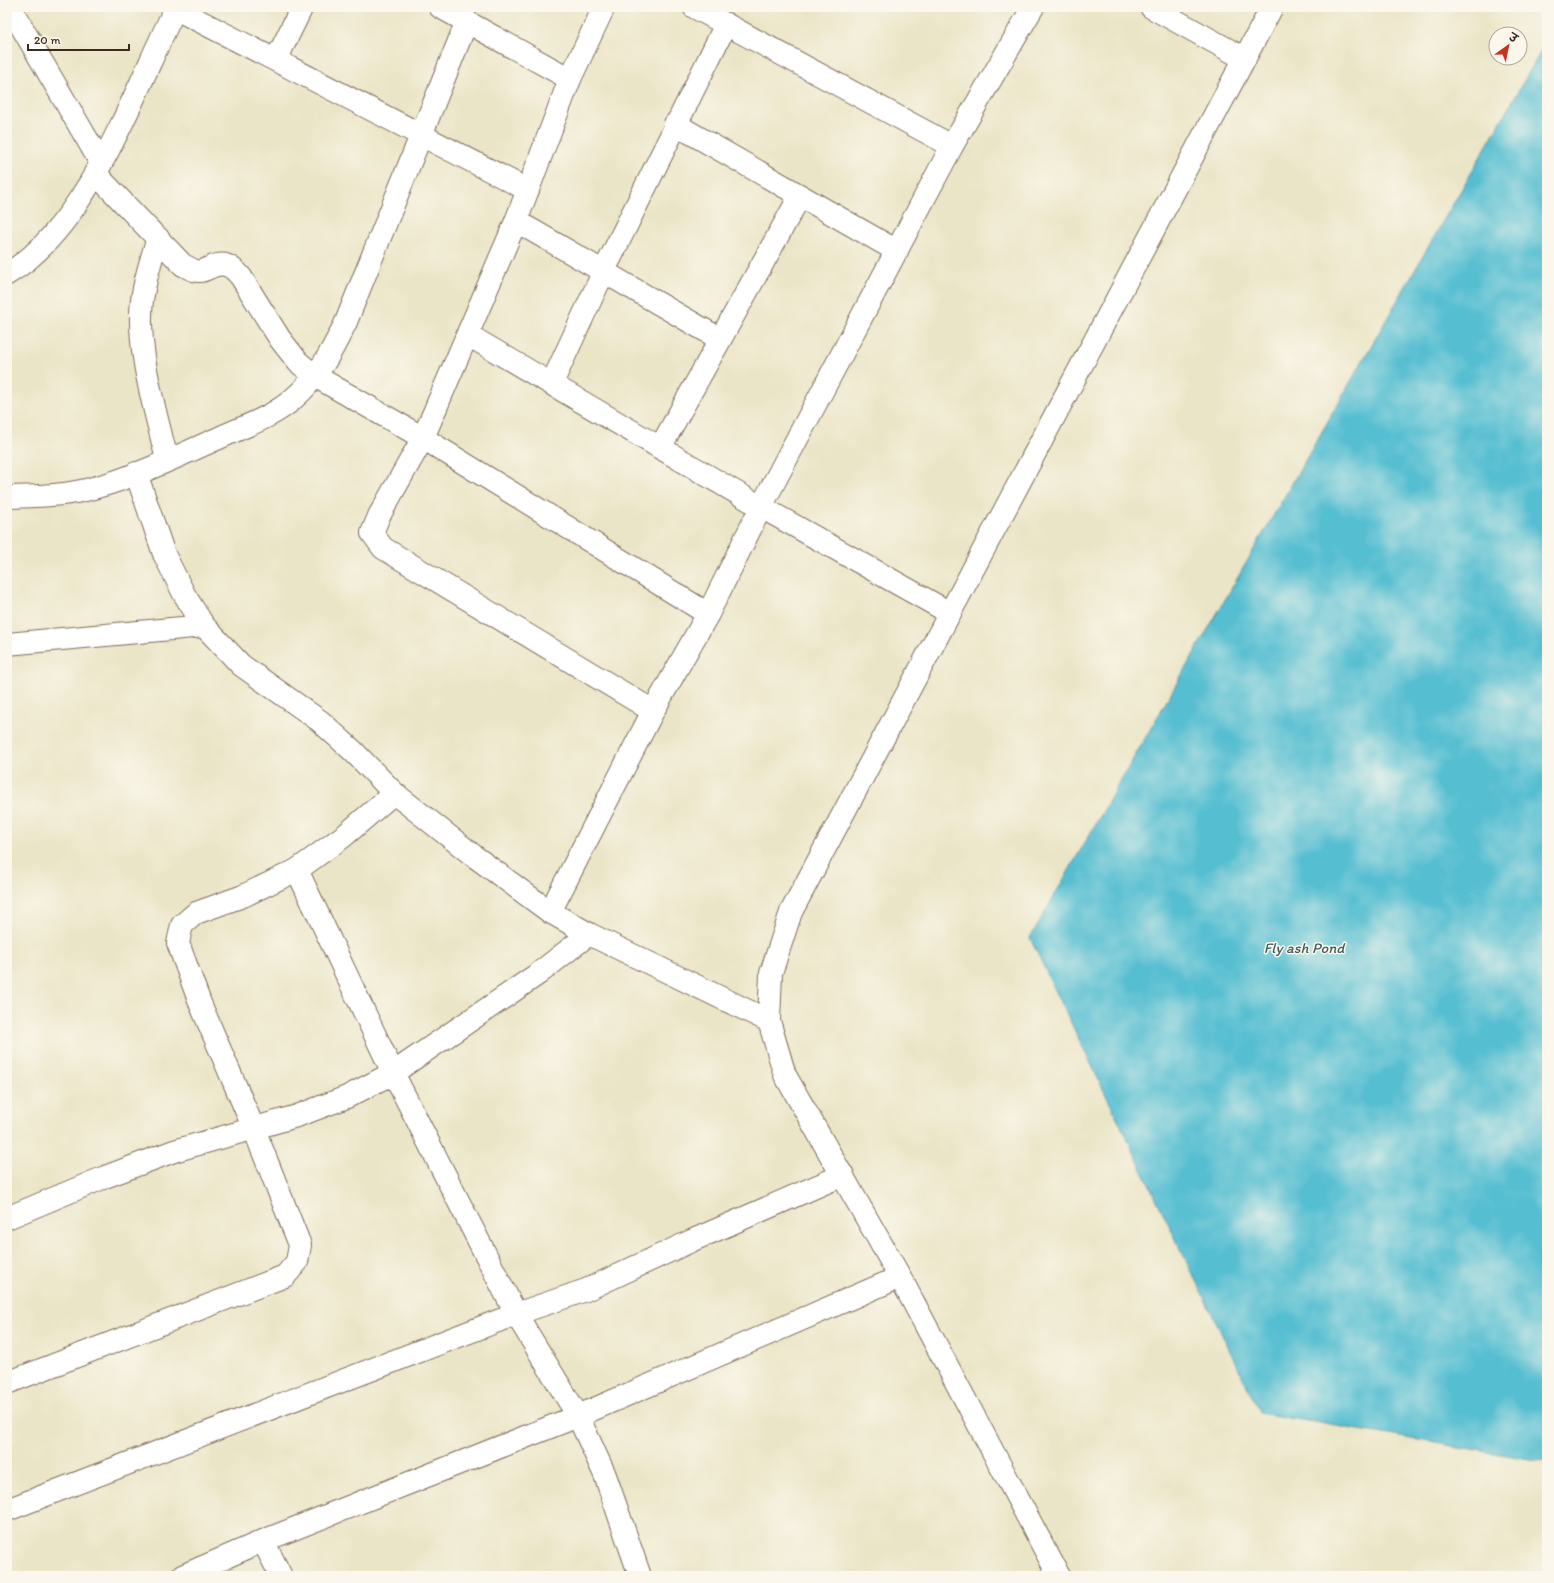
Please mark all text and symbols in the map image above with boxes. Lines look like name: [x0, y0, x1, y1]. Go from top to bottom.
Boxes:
scale bar: [28, 26, 129, 52]
north arrow: [1488, 26, 1528, 66]
text: उ: [1506, 30, 1521, 46]
text: 20 m: [34, 33, 61, 47]
water label: Fly ash Pond: [1264, 939, 1346, 957]

